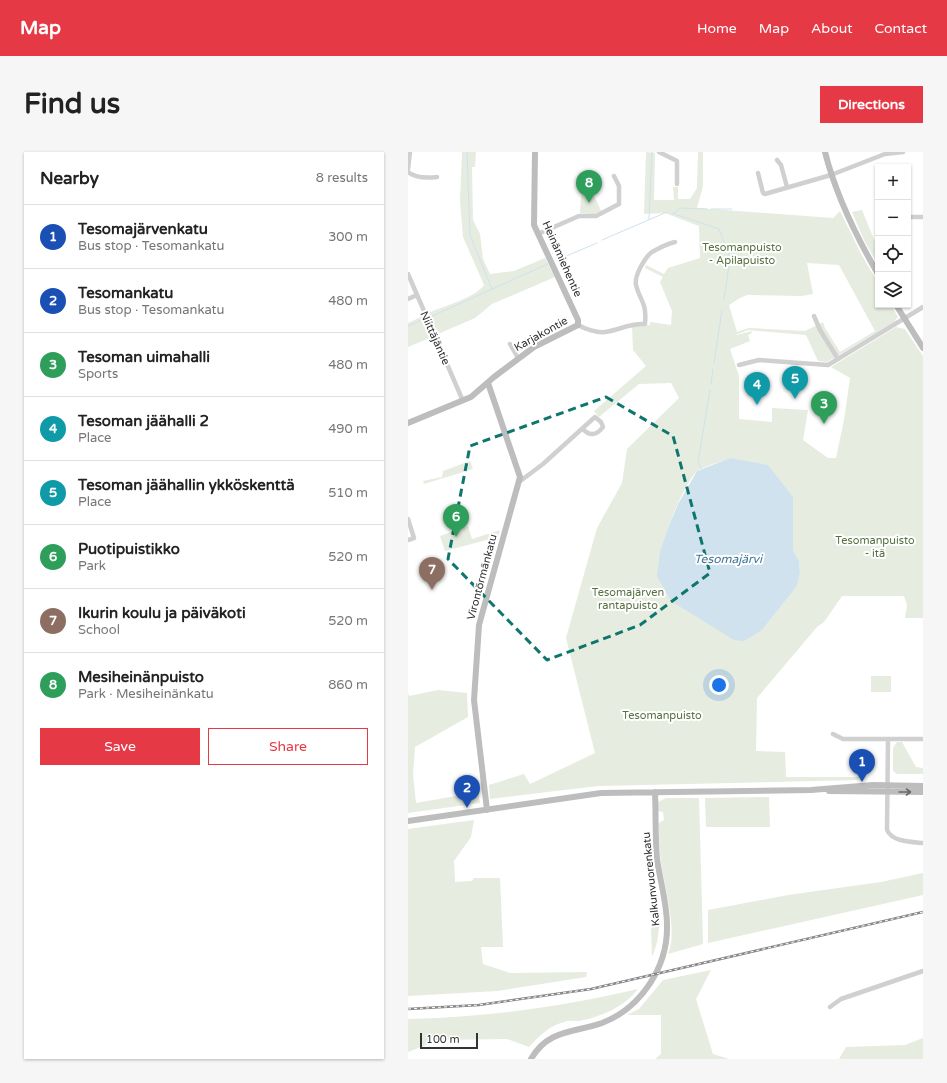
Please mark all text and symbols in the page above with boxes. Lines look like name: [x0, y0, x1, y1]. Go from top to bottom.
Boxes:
text: Map: [20, 17, 61, 39]
text: Home: [697, 20, 737, 37]
text: Map: [759, 20, 789, 37]
text: About: [811, 20, 853, 37]
text: Contact: [875, 20, 927, 37]
button: Directions: [820, 86, 923, 123]
text: Find us: [24, 87, 120, 121]
map controls: [875, 164, 911, 308]
button: +: [875, 164, 911, 200]
text: Nearby: [40, 168, 99, 189]
text: 8 results: [316, 170, 368, 186]
pin: 8: [576, 170, 602, 203]
button: −: [875, 200, 911, 236]
street label: Heinämiehentie: [539, 219, 585, 299]
text: Tesomajärvenkatu: [78, 220, 208, 238]
text: 1: [49, 229, 57, 245]
text: 300 m: [328, 229, 368, 245]
button: locate: [875, 236, 911, 272]
text: Bus stop · Tesomankatu: [78, 238, 225, 254]
park label: Tesomanpuisto - Apilapuisto: [702, 241, 782, 267]
button: layers: [875, 272, 911, 308]
text: Tesomankatu: [78, 284, 173, 302]
text: 2: [49, 293, 57, 309]
text: 480 m: [328, 293, 368, 309]
text: Bus stop · Tesomankatu: [78, 302, 225, 318]
street label: Niittäjäntie: [417, 309, 453, 367]
street label: Karjakontie: [512, 314, 570, 354]
text: Tesoman uimahalli: [78, 348, 210, 366]
text: 3: [49, 357, 57, 373]
text: 480 m: [328, 357, 368, 373]
text: Sports: [78, 366, 118, 382]
pin: 5: [782, 366, 808, 399]
pin: 4: [744, 372, 770, 405]
pin: 3: [811, 391, 837, 424]
text: Tesoman jäähalli 2: [78, 412, 209, 430]
text: 4: [49, 421, 57, 437]
text: 490 m: [328, 421, 368, 437]
text: Place: [78, 430, 111, 446]
text: Tesoman jäähallin ykköskenttä: [78, 476, 295, 494]
text: 5: [49, 485, 57, 501]
text: 510 m: [328, 485, 368, 501]
text: Place: [78, 494, 111, 510]
pin: 6: [443, 504, 469, 537]
street label: Virontörmänkatu: [464, 533, 500, 621]
park label: Tesomanpuisto - itä: [835, 534, 915, 560]
text: Puotipuistikko: [78, 540, 180, 558]
text: 6: [49, 549, 57, 565]
text: 520 m: [328, 549, 368, 565]
water label: Tesomajärvi: [694, 552, 764, 566]
pin: 7: [419, 557, 445, 590]
text: Park: [78, 558, 106, 574]
park label: Tesomajärven rantapuisto: [592, 586, 664, 612]
text: Ikurin koulu ja päiväkoti: [78, 604, 246, 622]
text: 7: [49, 613, 57, 629]
text: 520 m: [328, 613, 368, 629]
text: School: [78, 622, 120, 638]
text: Mesiheinänpuisto: [78, 668, 204, 686]
your location: [709, 675, 729, 695]
text: 8: [49, 677, 57, 693]
text: 860 m: [328, 677, 368, 693]
text: Park · Mesiheinänkatu: [78, 686, 214, 702]
park label: Tesomanpuisto: [622, 709, 702, 722]
button: Save: [40, 728, 200, 765]
button: Share: [208, 728, 368, 765]
pin: 1: [849, 749, 875, 782]
pin: 2: [454, 775, 480, 808]
one-way arrow: [898, 788, 911, 796]
street label: Kalkunvuorenkatu: [640, 831, 662, 927]
scale bar: [420, 1031, 478, 1050]
text: 100 m: [426, 1033, 460, 1046]

